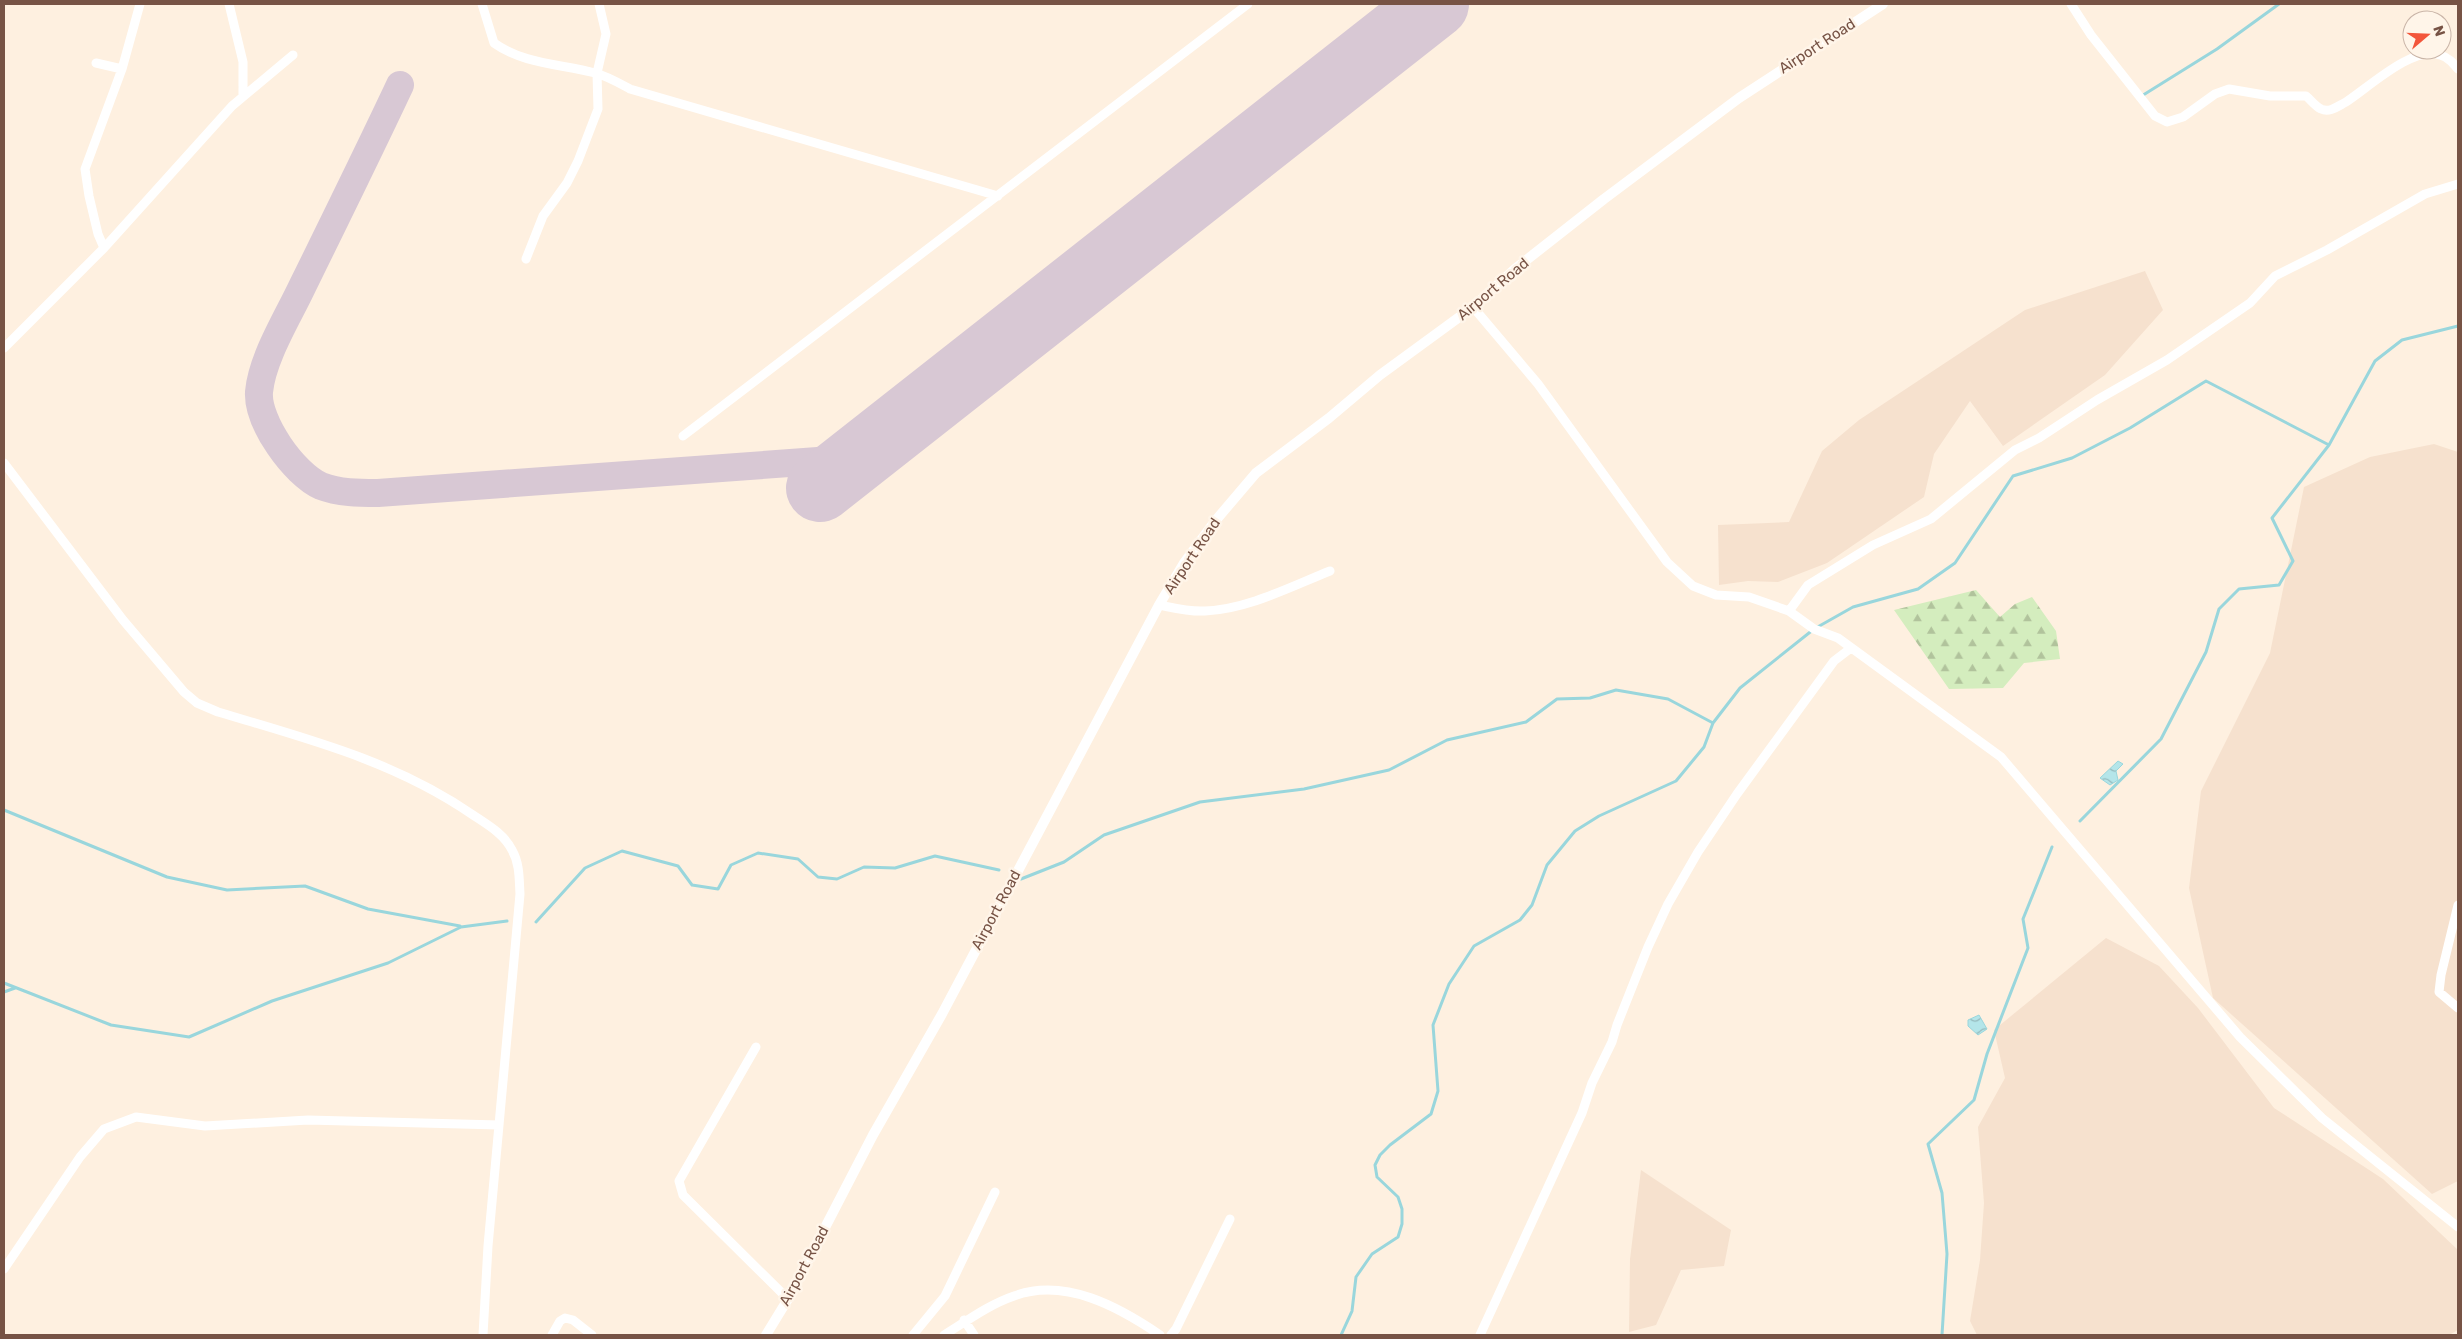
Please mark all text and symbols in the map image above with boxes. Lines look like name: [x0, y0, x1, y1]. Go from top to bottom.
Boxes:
north arrow: [2402, 10, 2452, 60]
street label: Airport Road: [1775, 15, 1859, 77]
text: N: [2429, 23, 2448, 38]
street label: Airport Road: [1454, 254, 1532, 324]
street label: Airport Road: [1160, 515, 1224, 597]
street label: Airport Road: [967, 867, 1025, 953]
street label: Airport Road: [775, 1223, 833, 1309]

